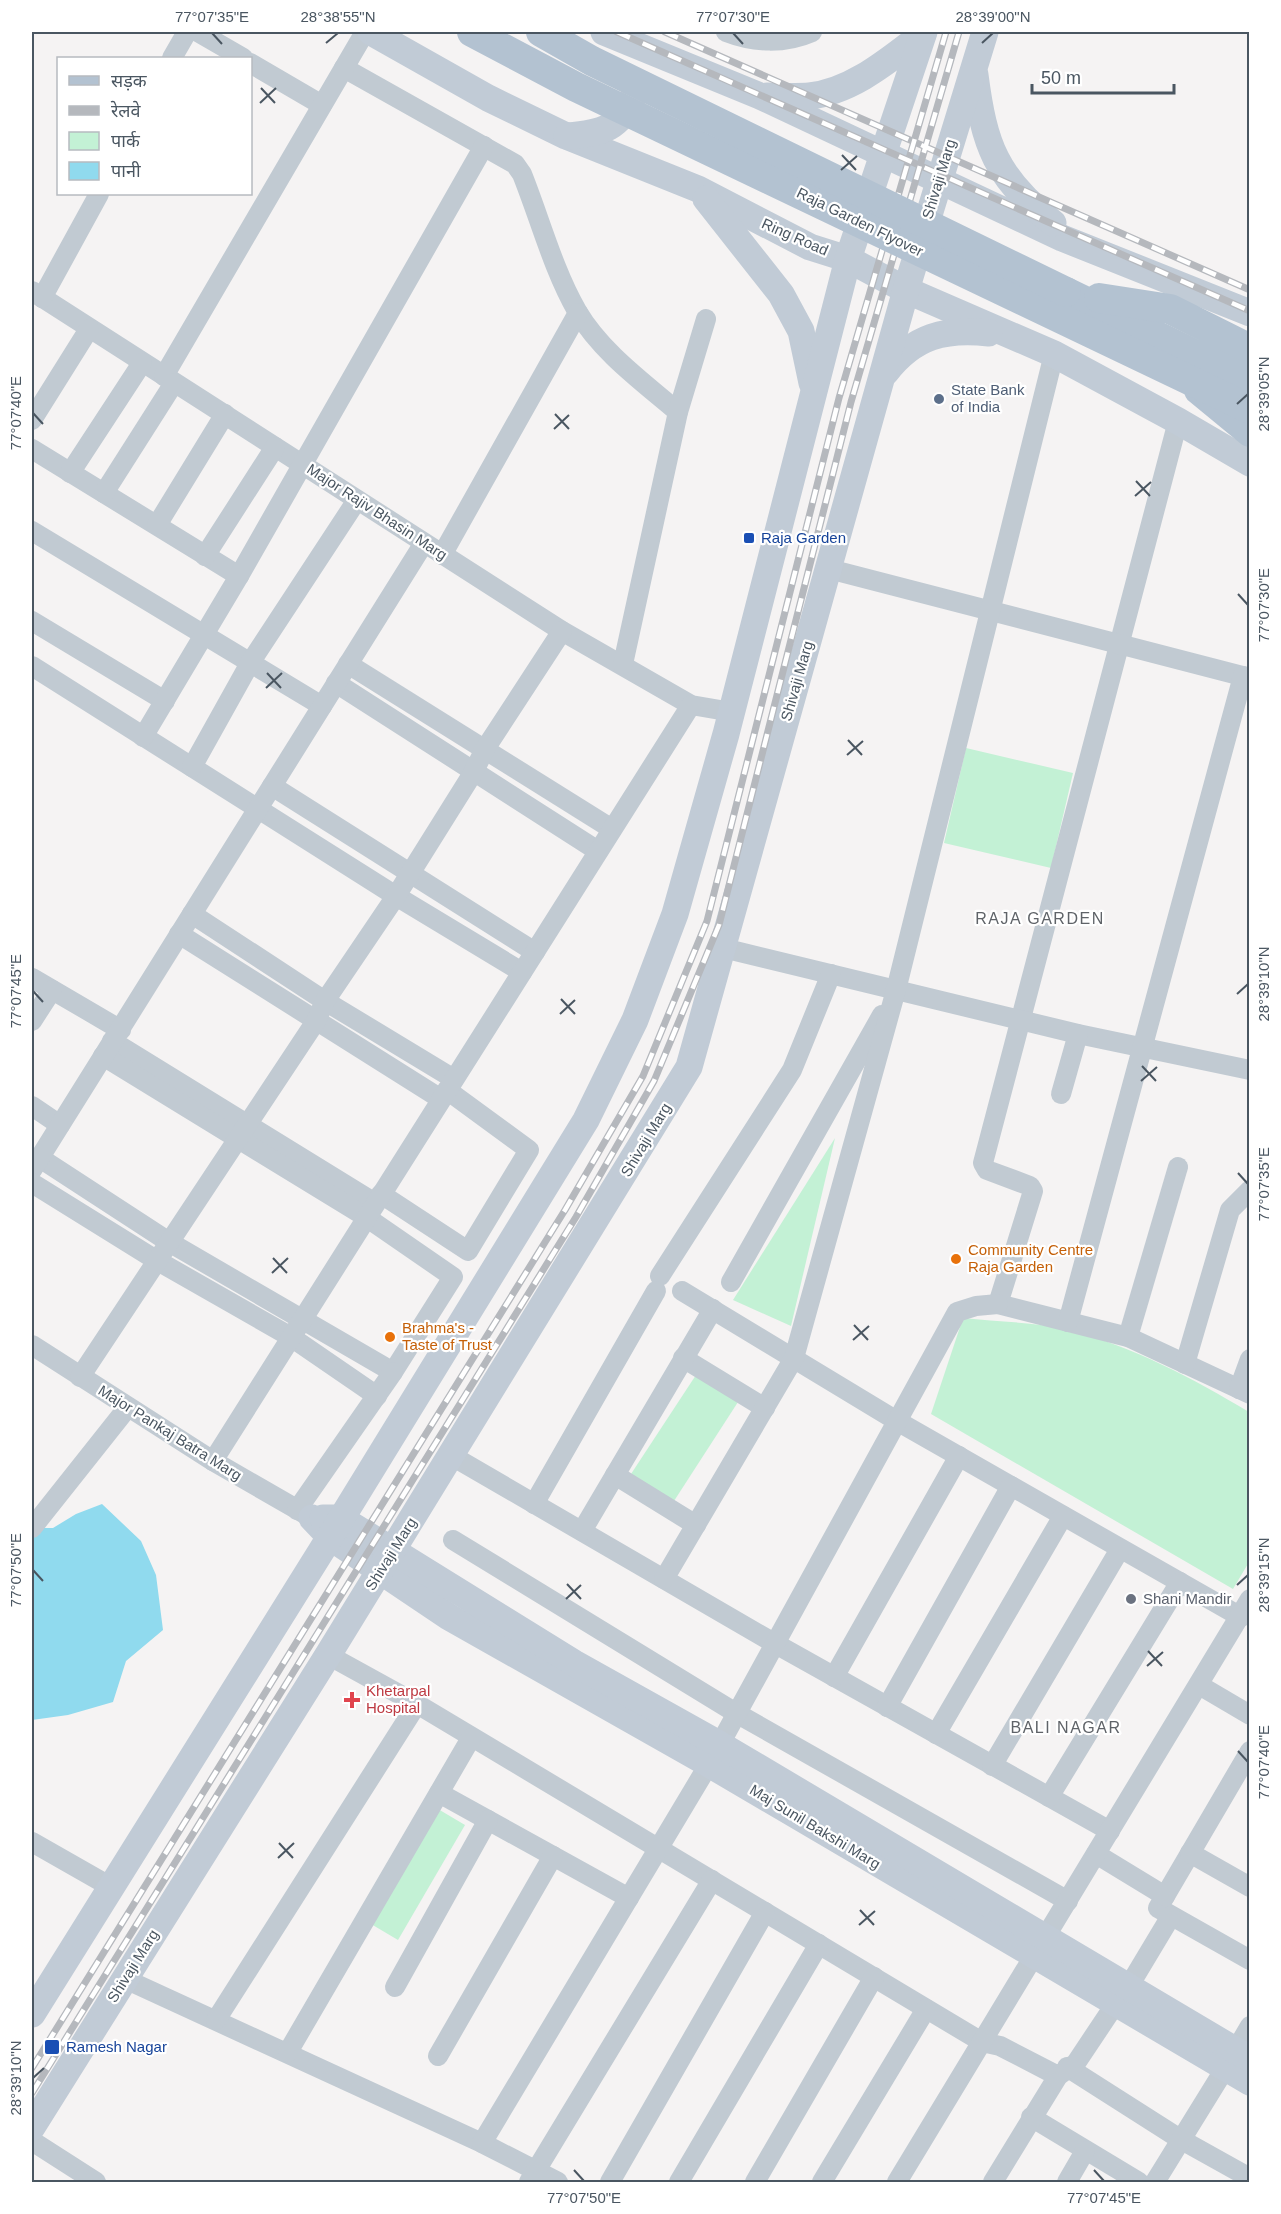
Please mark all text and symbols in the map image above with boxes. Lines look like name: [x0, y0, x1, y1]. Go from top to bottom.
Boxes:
text: 77°07'35"E: [175, 8, 249, 25]
text: 28°38'55"N: [300, 8, 376, 25]
text: 77°07'30"E: [696, 8, 770, 25]
text: 28°39'00"N: [955, 8, 1031, 25]
legend: [57, 57, 252, 195]
scale bar: [1032, 57, 1174, 95]
text: 50 m: [1041, 68, 1081, 88]
text: सड़क: [111, 71, 148, 91]
text: रेलवे: [110, 100, 142, 121]
text: पार्क: [111, 130, 141, 151]
street label: Shivaji Marg: [918, 137, 959, 221]
text: पानी: [111, 161, 141, 181]
street label: Raja Garden Flyover: [794, 184, 926, 260]
street label: Ring Road: [759, 214, 831, 259]
text: 28°39'05"N: [1255, 356, 1272, 432]
text: 77°07'40"E: [7, 376, 24, 450]
place label: State Bank of India: [951, 381, 1025, 415]
marker: State Bank of India: [932, 392, 946, 406]
street label: Major Rajiv Bhasin Marg: [304, 460, 450, 563]
place label: Raja Garden: [761, 529, 846, 546]
marker: Raja Garden: [742, 531, 756, 545]
text: 77°07'30"E: [1255, 568, 1272, 642]
street label: Shivaji Marg: [777, 639, 816, 723]
district label: RAJA GARDEN: [975, 910, 1105, 927]
text: 28°39'10"N: [1255, 946, 1272, 1022]
text: 77°07'45"E: [7, 954, 24, 1028]
street label: Shivaji Marg: [617, 1100, 674, 1179]
text: 77°07'35"E: [1255, 1147, 1272, 1221]
place label: Community Centre Raja Garden: [968, 1241, 1093, 1275]
marker: Community Centre Raja Garden: [949, 1252, 963, 1266]
place label: Brahma's - Taste of Trust: [402, 1319, 493, 1353]
marker: Brahma's - Taste of Trust: [383, 1330, 397, 1344]
street label: Major Pankaj Batra Marg: [95, 1381, 245, 1484]
street label: Shivaji Marg: [362, 1514, 420, 1593]
text: 77°07'50"E: [7, 1533, 24, 1607]
text: 28°39'15"N: [1255, 1537, 1272, 1613]
place label: Shani Mandir: [1143, 1590, 1231, 1607]
marker: Shani Mandir: [1124, 1592, 1138, 1606]
place label: Khetarpal Hospital: [366, 1682, 430, 1716]
marker: Khetarpal Hospital: [343, 1691, 361, 1709]
district label: BALI NAGAR: [1010, 1719, 1122, 1736]
text: 77°07'40"E: [1255, 1725, 1272, 1799]
street label: Maj Sunil Bakshi Marg: [747, 1781, 884, 1872]
street label: Shivaji Marg: [104, 1926, 162, 2005]
marker: Ramesh Nagar: [43, 2038, 61, 2056]
place label: Ramesh Nagar: [66, 2038, 167, 2055]
text: 28°39'10"N: [7, 2040, 24, 2116]
text: 77°07'50"E: [547, 2189, 621, 2206]
text: 77°07'45"E: [1067, 2189, 1141, 2206]

